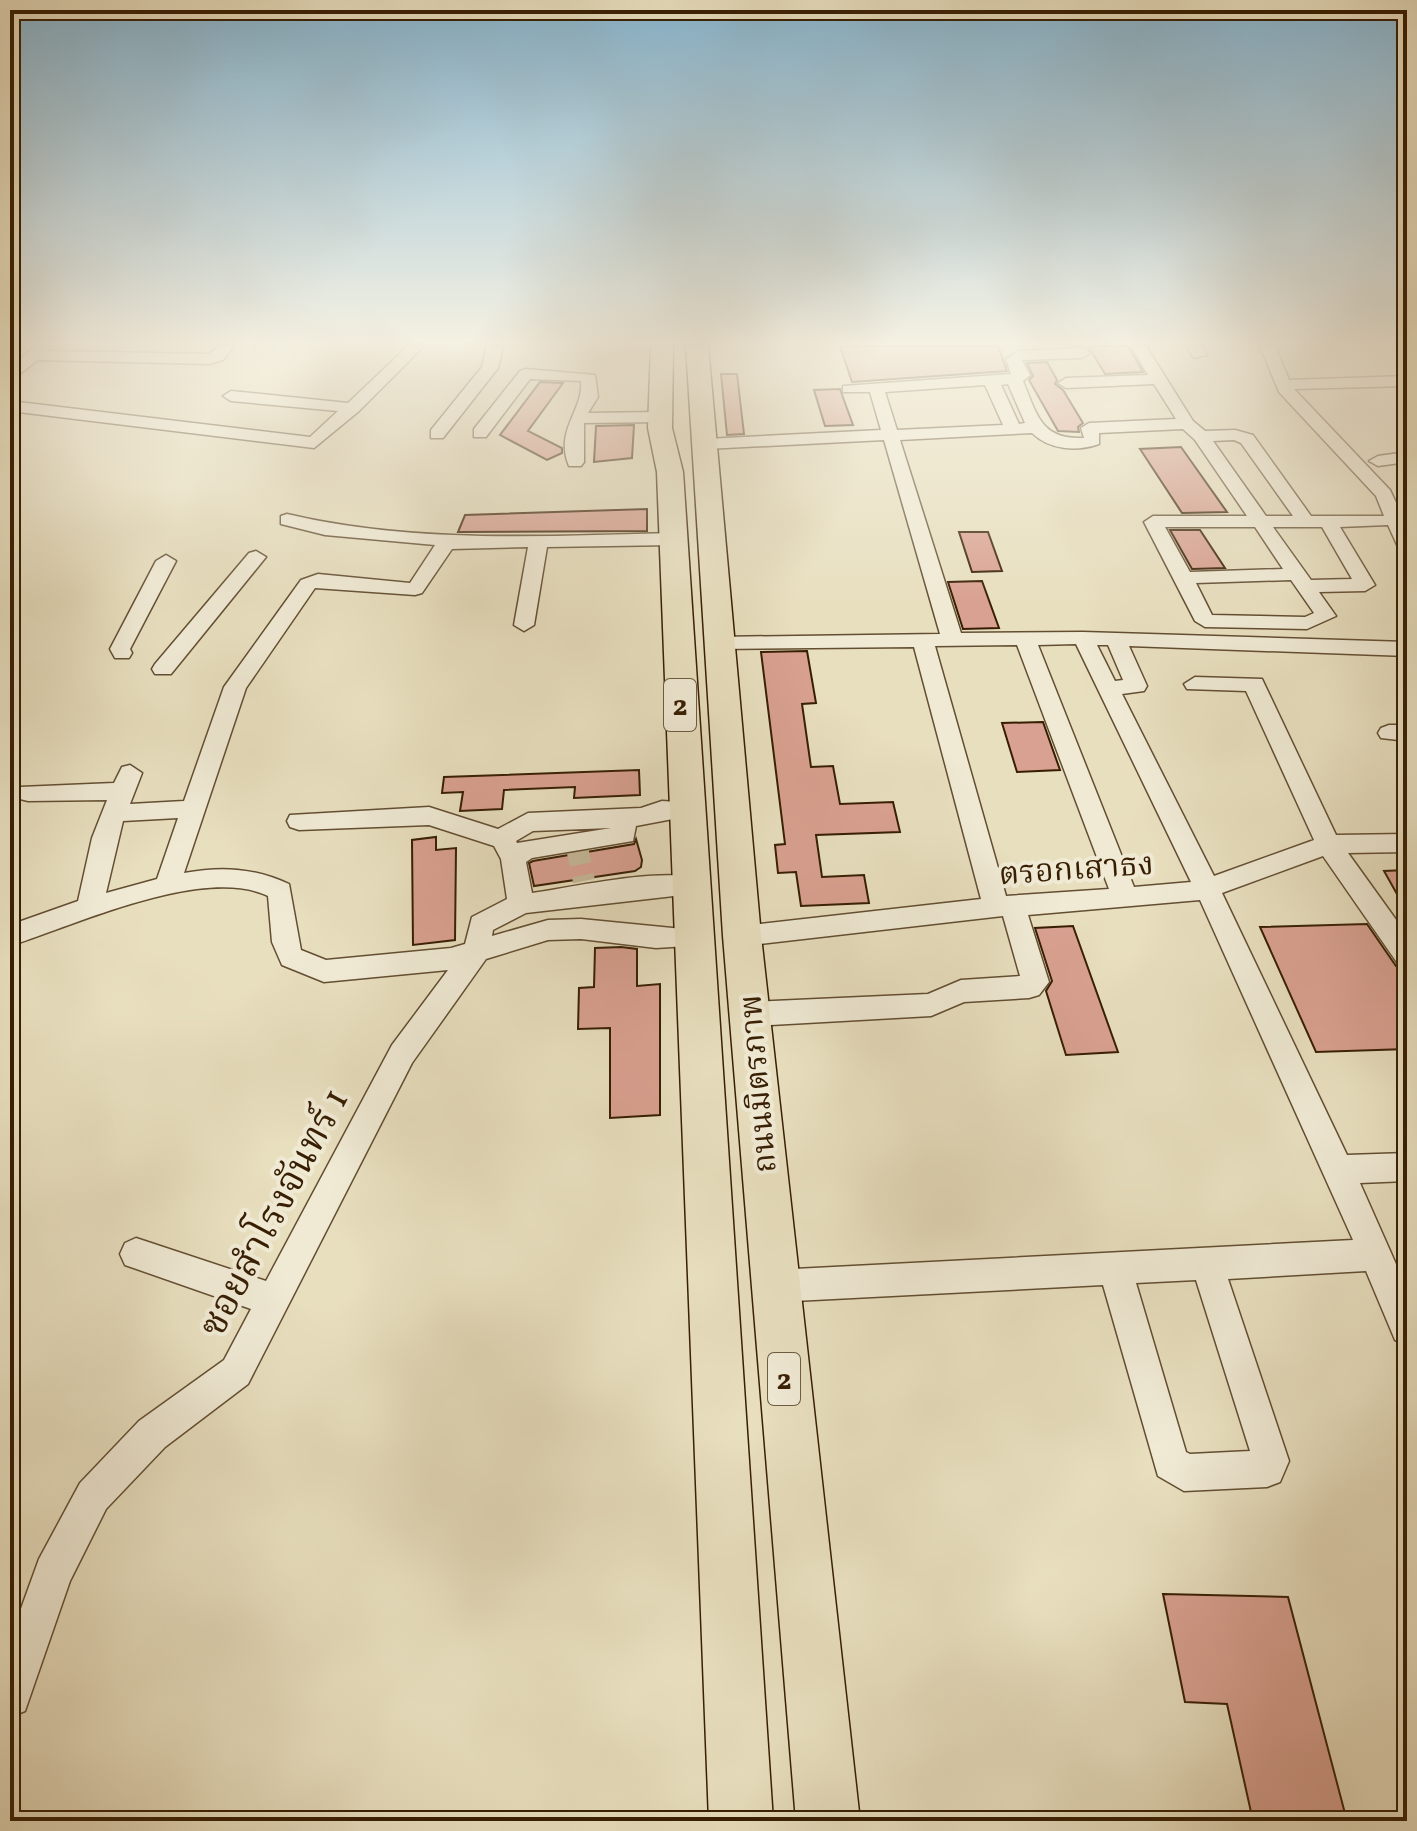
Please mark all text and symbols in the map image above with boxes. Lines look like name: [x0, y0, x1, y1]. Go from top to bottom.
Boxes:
road number: 2: [664, 679, 696, 731]
street label: ตรอกเสาธง: [997, 844, 1155, 898]
street label: ถนนมิตรภาพ: [730, 993, 790, 1175]
street label: ซอยสำโรงจันทร์ 1: [186, 1079, 364, 1347]
road number: 2: [768, 1353, 800, 1405]

